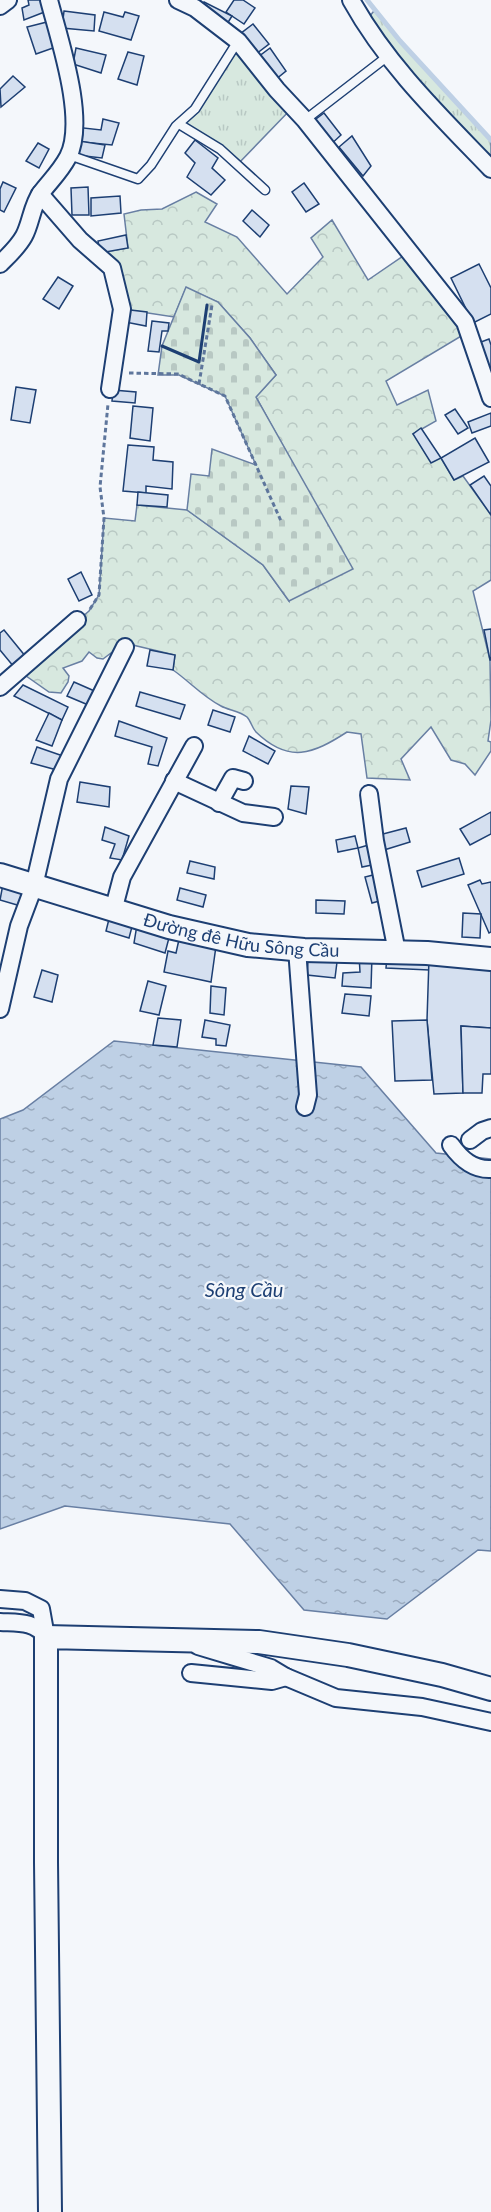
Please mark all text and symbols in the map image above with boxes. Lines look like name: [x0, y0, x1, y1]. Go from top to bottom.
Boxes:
street label: Đường đê Hữu Sông Cầu: [141, 908, 340, 961]
water label: Sông Cầu: [205, 1277, 283, 1301]

